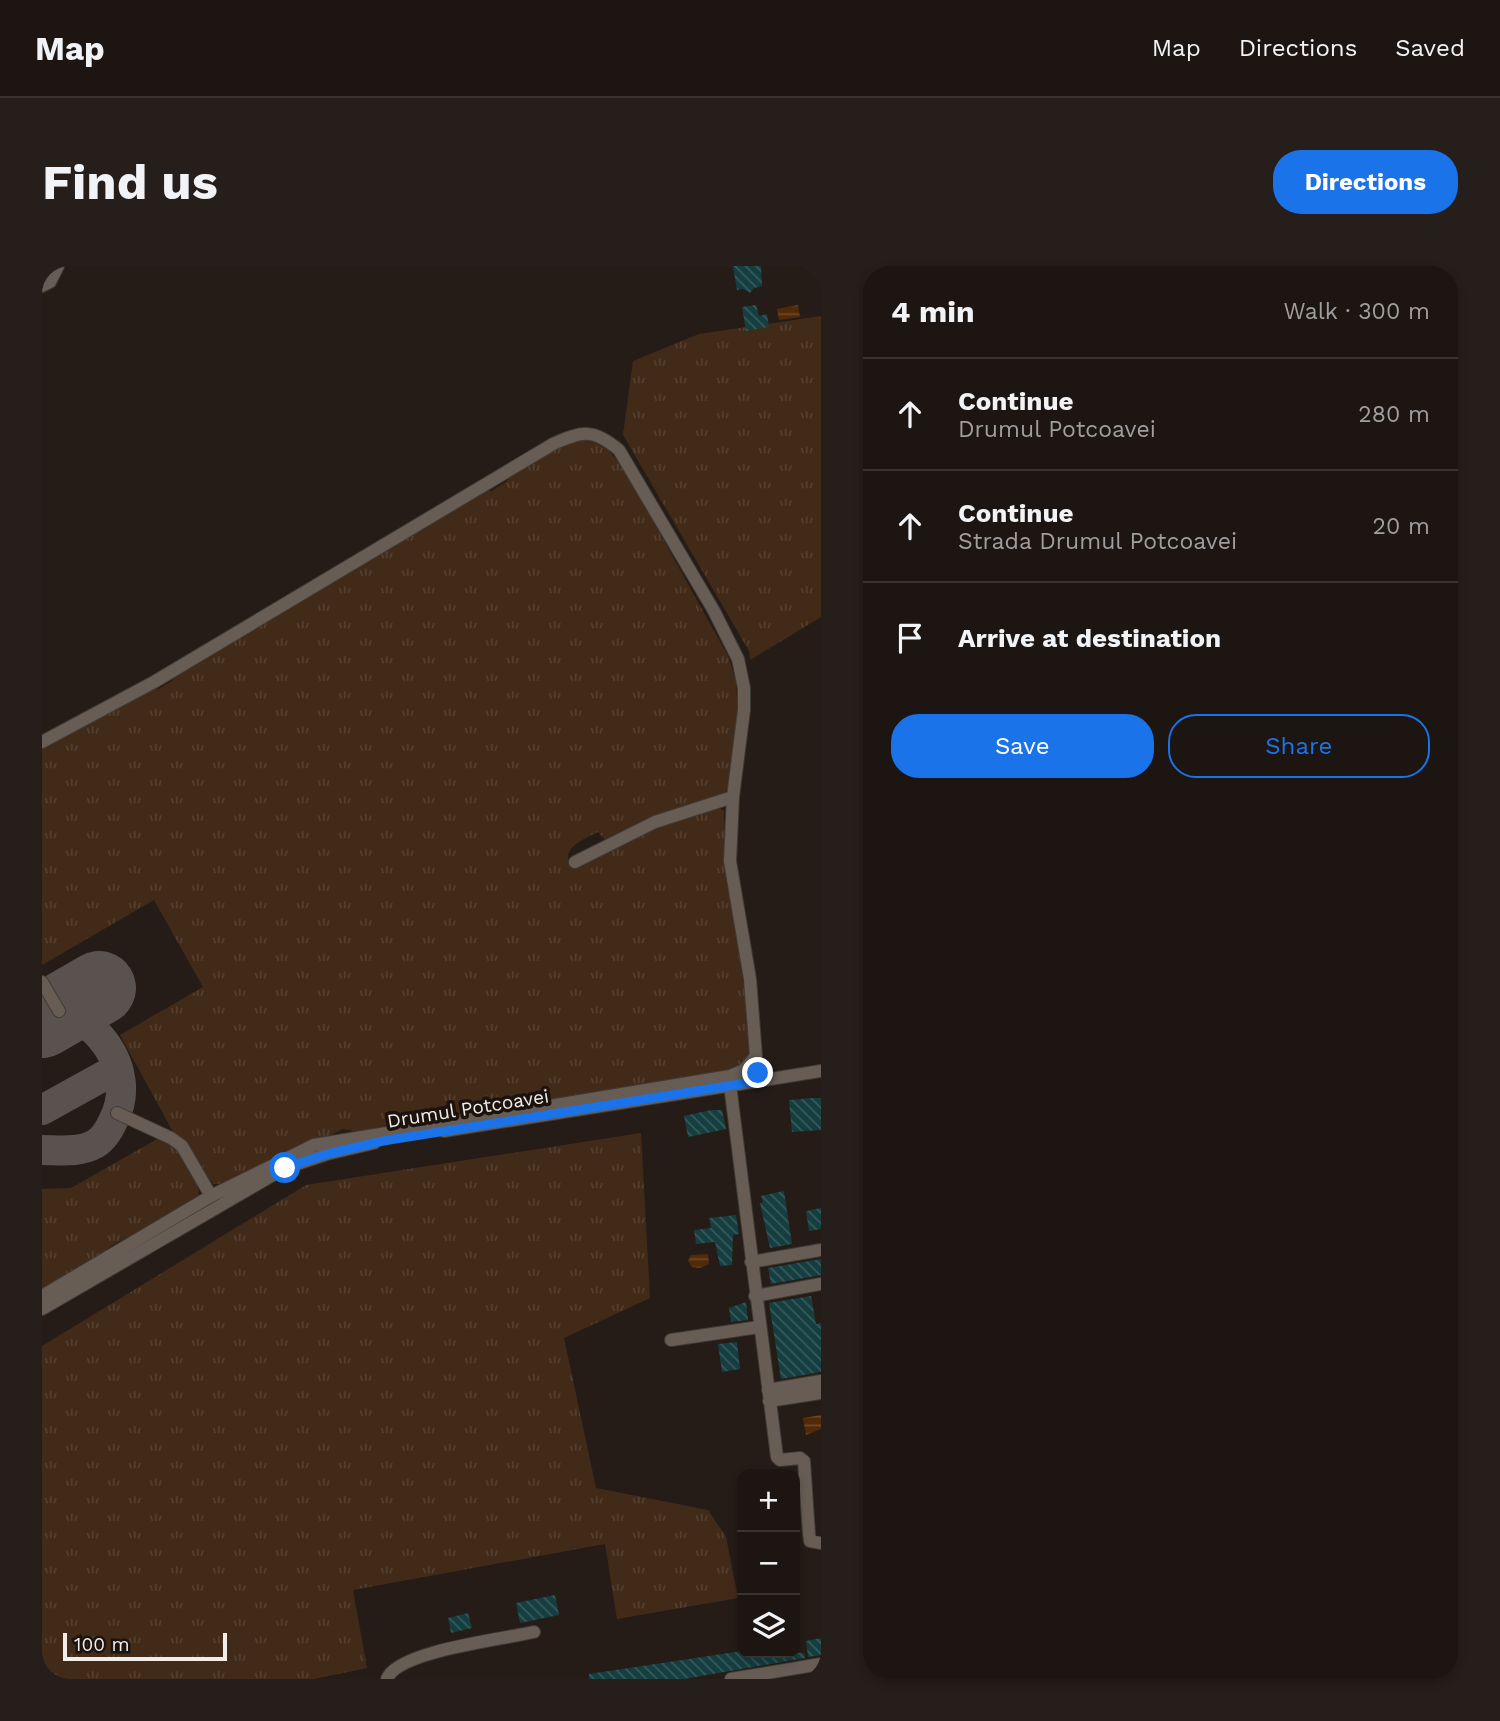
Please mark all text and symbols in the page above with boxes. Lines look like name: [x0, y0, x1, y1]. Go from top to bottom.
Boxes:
text: Map: [35, 29, 105, 68]
text: Map: [1152, 34, 1201, 62]
text: Directions: [1239, 34, 1357, 62]
text: Saved: [1395, 34, 1465, 62]
button: Directions: [1273, 150, 1458, 214]
text: Find us: [42, 153, 218, 211]
text: 4 min: [891, 294, 975, 329]
text: Walk · 300 m: [1284, 298, 1430, 325]
text: Continue: [958, 386, 1074, 416]
icon: ahead: [891, 395, 929, 433]
text: 280 m: [1358, 401, 1430, 428]
text: Drumul Potcoavei: [958, 416, 1156, 443]
text: Continue: [958, 498, 1074, 528]
icon: ahead: [891, 507, 929, 545]
text: 20 m: [1373, 513, 1430, 540]
text: Strada Drumul Potcoavei: [958, 528, 1237, 555]
icon: arrive: [891, 619, 929, 657]
text: Arrive at destination: [958, 623, 1221, 653]
button: Save: [891, 714, 1154, 778]
button: Share: [1168, 714, 1430, 778]
route end: [742, 1057, 773, 1088]
street label: Drumul Potcoavei: [386, 1084, 551, 1133]
route start: [269, 1152, 300, 1183]
map controls: [737, 1469, 800, 1658]
button: +: [737, 1469, 800, 1532]
button: −: [737, 1532, 800, 1595]
button: layers: [737, 1595, 800, 1658]
scale bar: [63, 1630, 228, 1662]
text: 100 m: [74, 1633, 130, 1656]

